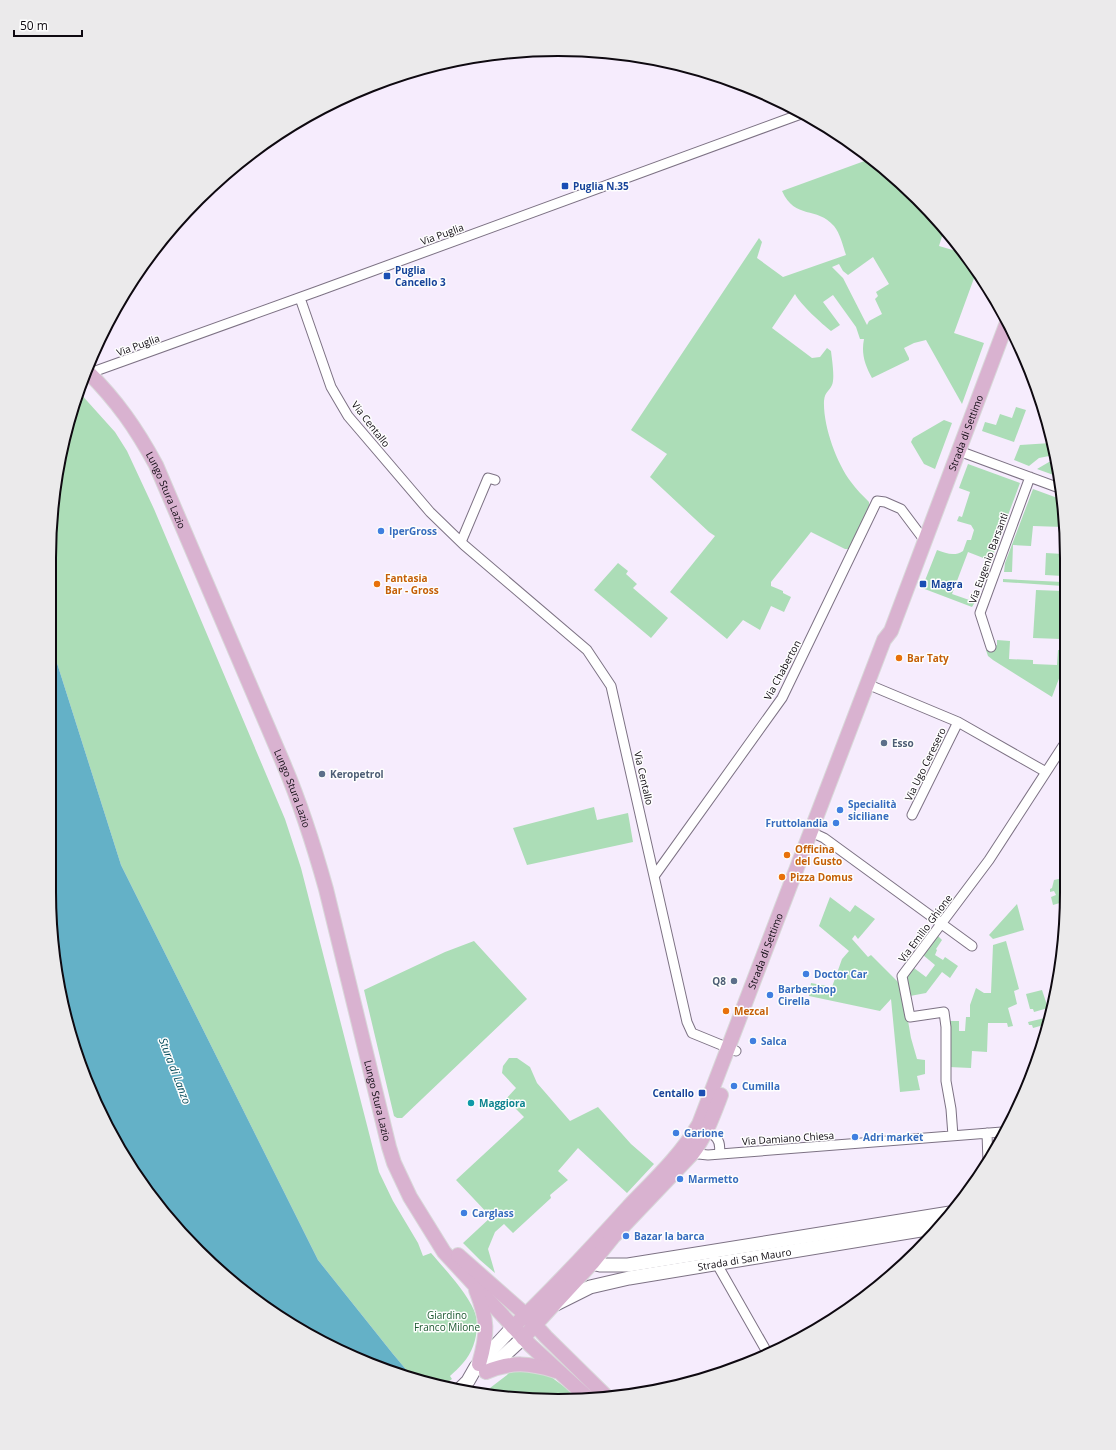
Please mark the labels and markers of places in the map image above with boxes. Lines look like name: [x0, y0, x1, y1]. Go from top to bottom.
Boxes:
place label: Puglia N.35: [573, 179, 629, 193]
marker: Puglia N.35: [560, 181, 570, 191]
place label: Puglia Cancello 3: [395, 263, 446, 289]
marker: Puglia Cancello 3: [382, 271, 392, 281]
place label: IperGross: [389, 524, 437, 538]
marker: IperGross: [376, 526, 386, 536]
place label: Fantasia Bar - Gross: [385, 571, 439, 597]
place label: Magra: [931, 577, 963, 591]
marker: Fantasia Bar - Gross: [372, 579, 382, 589]
marker: Magra: [918, 579, 928, 589]
place label: Bar Taty: [907, 651, 949, 665]
marker: Bar Taty: [894, 653, 904, 663]
place label: Esso: [892, 736, 914, 750]
marker: Esso: [879, 738, 889, 748]
place label: Keropetrol: [330, 767, 384, 781]
marker: Keropetrol: [317, 769, 327, 779]
place label: Specialità siciliane: [848, 797, 896, 823]
marker: Specialità siciliane: [835, 805, 845, 815]
place label: Fruttolandia: [765, 816, 828, 830]
marker: Fruttolandia: [831, 818, 841, 828]
place label: Officina del Gusto: [795, 842, 842, 868]
marker: Officina del Gusto: [782, 850, 792, 860]
place label: Pizza Domus: [790, 870, 853, 884]
marker: Pizza Domus: [777, 872, 787, 882]
place label: Doctor Car: [814, 967, 868, 981]
marker: Doctor Car: [801, 969, 811, 979]
place label: Q8: [712, 974, 726, 988]
marker: Q8: [729, 976, 739, 986]
place label: Barbershop Cirella: [778, 982, 836, 1008]
marker: Barbershop Cirella: [765, 990, 775, 1000]
place label: Mezcal: [734, 1004, 768, 1018]
marker: Mezcal: [721, 1006, 731, 1016]
place label: Salca: [761, 1034, 787, 1048]
marker: Salca: [748, 1036, 758, 1046]
place label: Cumilla: [742, 1079, 780, 1093]
marker: Cumilla: [729, 1081, 739, 1091]
place label: Centallo: [652, 1086, 694, 1100]
marker: Centallo: [697, 1088, 707, 1098]
place label: Maggiora: [479, 1096, 526, 1110]
marker: Maggiora: [466, 1098, 476, 1108]
place label: Garione: [684, 1126, 724, 1140]
marker: Garione: [671, 1128, 681, 1138]
place label: Adri market: [863, 1130, 924, 1144]
marker: Adri market: [850, 1132, 860, 1142]
place label: Marmetto: [688, 1172, 739, 1186]
marker: Marmetto: [675, 1174, 685, 1184]
place label: Carglass: [472, 1206, 514, 1220]
marker: Carglass: [459, 1208, 469, 1218]
place label: Bazar la barca: [634, 1229, 705, 1243]
marker: Bazar la barca: [621, 1231, 631, 1241]

